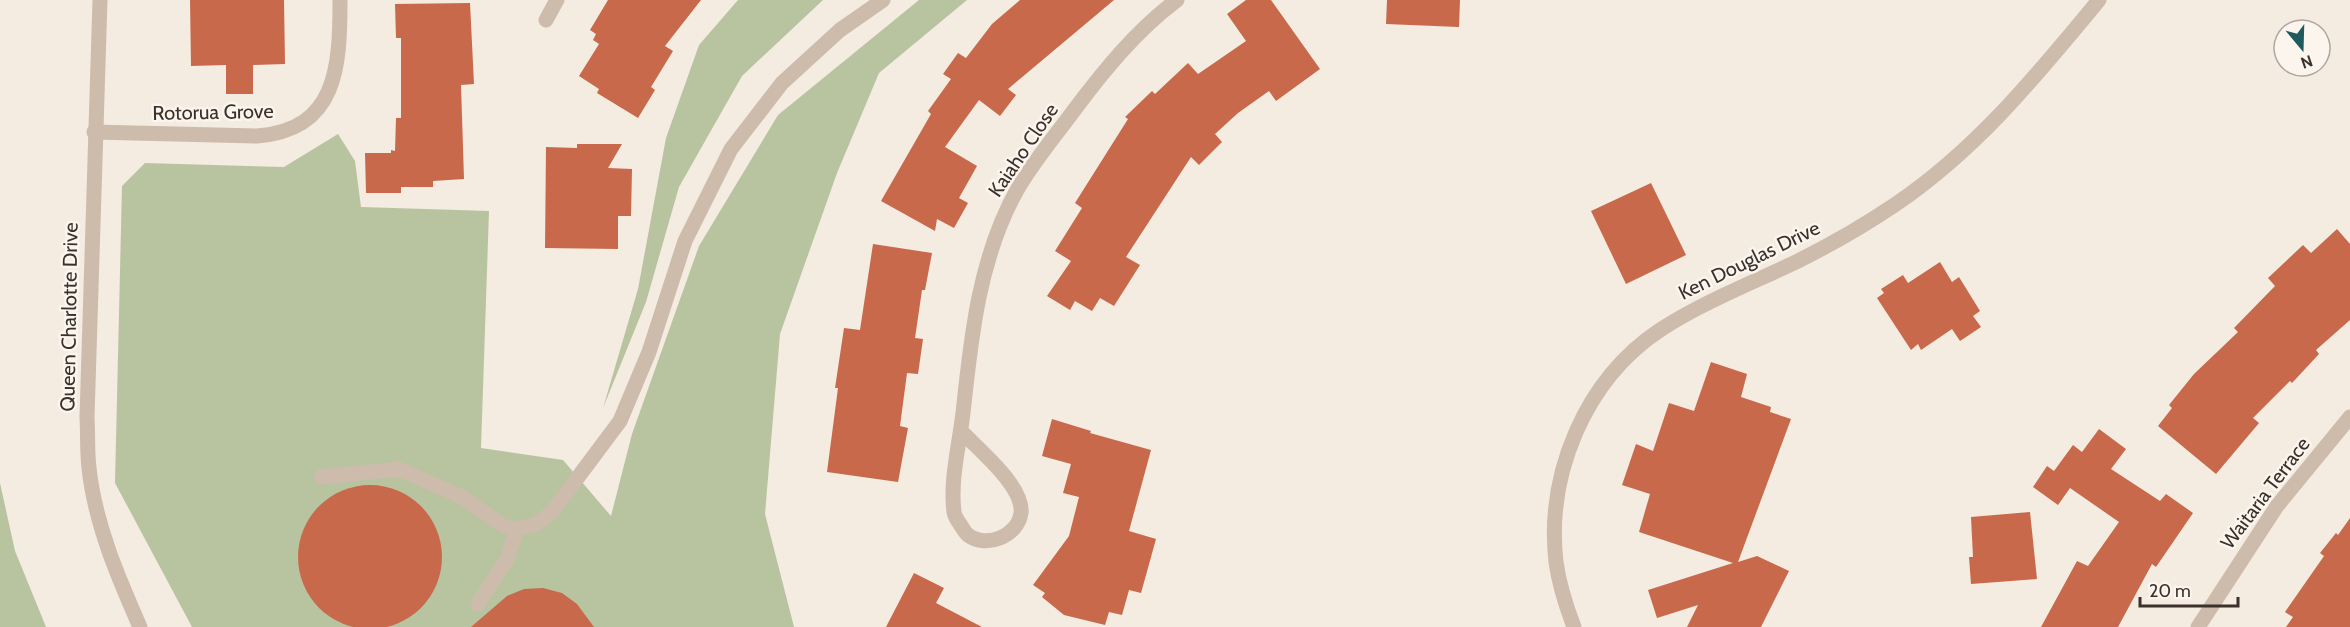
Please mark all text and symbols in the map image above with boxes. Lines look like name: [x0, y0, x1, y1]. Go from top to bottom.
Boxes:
north arrow: [2272, 18, 2332, 78]
text: N: [2298, 51, 2315, 73]
street label: Rotorua Grove: [152, 99, 274, 125]
street label: Kaiaho Close: [983, 99, 1063, 201]
street label: Ken Douglas Drive: [1674, 215, 1824, 305]
street label: Queen Charlotte Drive: [55, 222, 83, 412]
street label: Waitaria Terrace: [2215, 432, 2315, 554]
scale bar: [2140, 570, 2238, 608]
text: 20 m: [2149, 580, 2191, 602]

